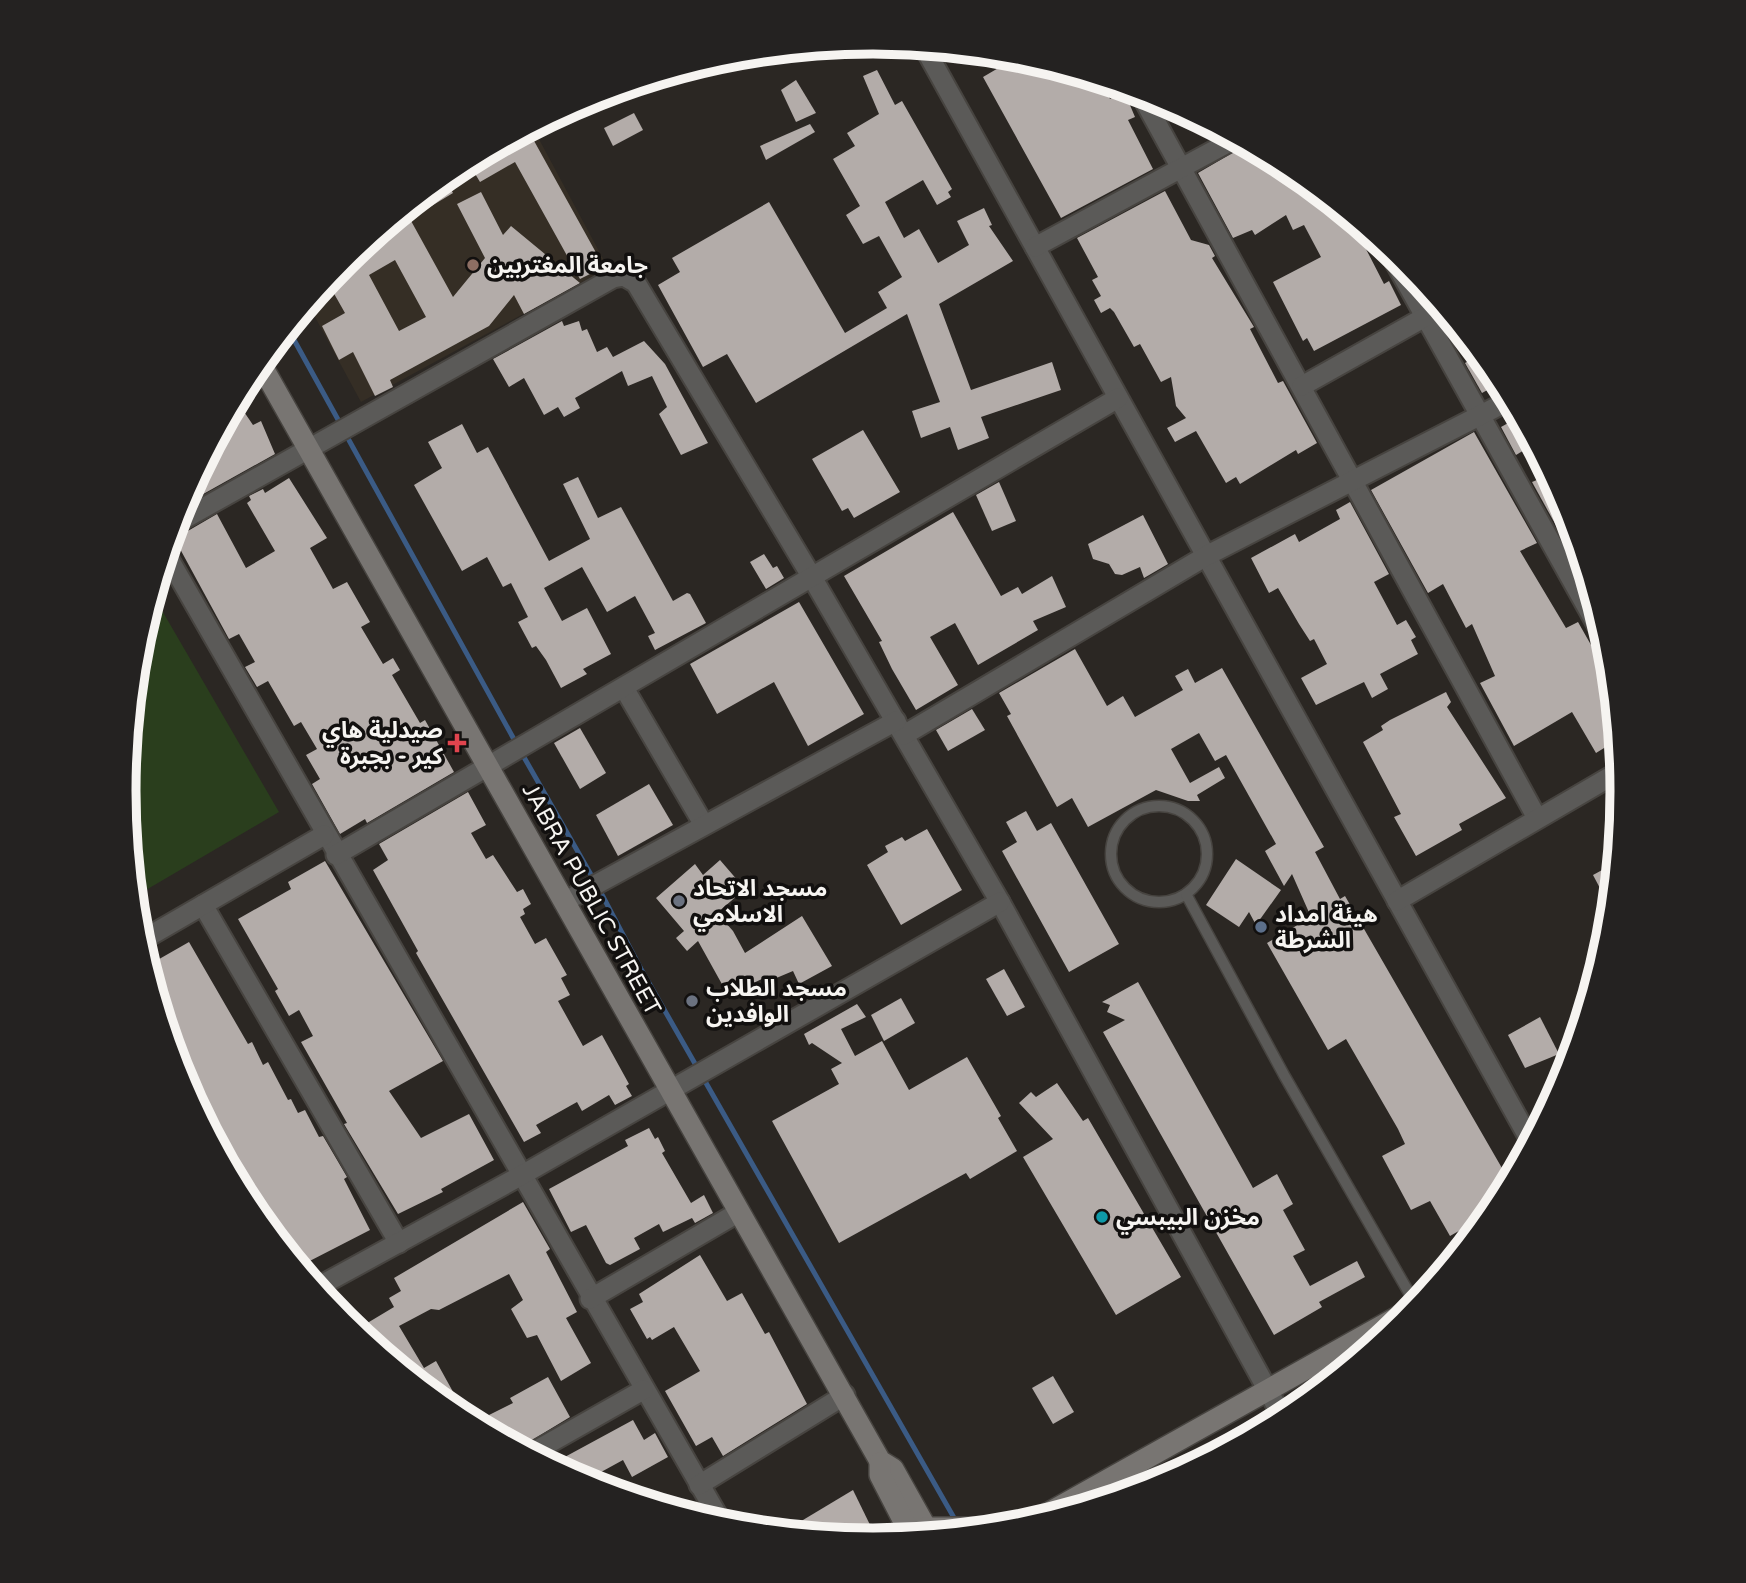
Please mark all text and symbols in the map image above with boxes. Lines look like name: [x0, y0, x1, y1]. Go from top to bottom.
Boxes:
place label: جامعة المغتربين: [487, 252, 648, 280]
marker: جامعة المغتربين: [465, 257, 481, 273]
place label: صيدلية هاي كير - بجبرة: [322, 717, 444, 771]
marker: صيدلية هاي كير - بجبرة: [449, 735, 465, 751]
street label: JABRA PUBLIC STREET: [516, 779, 667, 1020]
place label: مسجد الاتحاد الاسلامي: [693, 875, 827, 932]
marker: مسجد الاتحاد الاسلامي: [671, 893, 687, 909]
place label: هيئة امداد الشرطة: [1275, 901, 1378, 955]
marker: هيئة امداد الشرطة: [1253, 919, 1269, 935]
place label: مسجد الطلاب الوافدين: [706, 975, 847, 1029]
marker: مسجد الطلاب الوافدين: [684, 993, 700, 1009]
place label: مخزن البيبسي: [1116, 1204, 1260, 1235]
marker: مخزن البيبسي: [1094, 1209, 1110, 1225]

